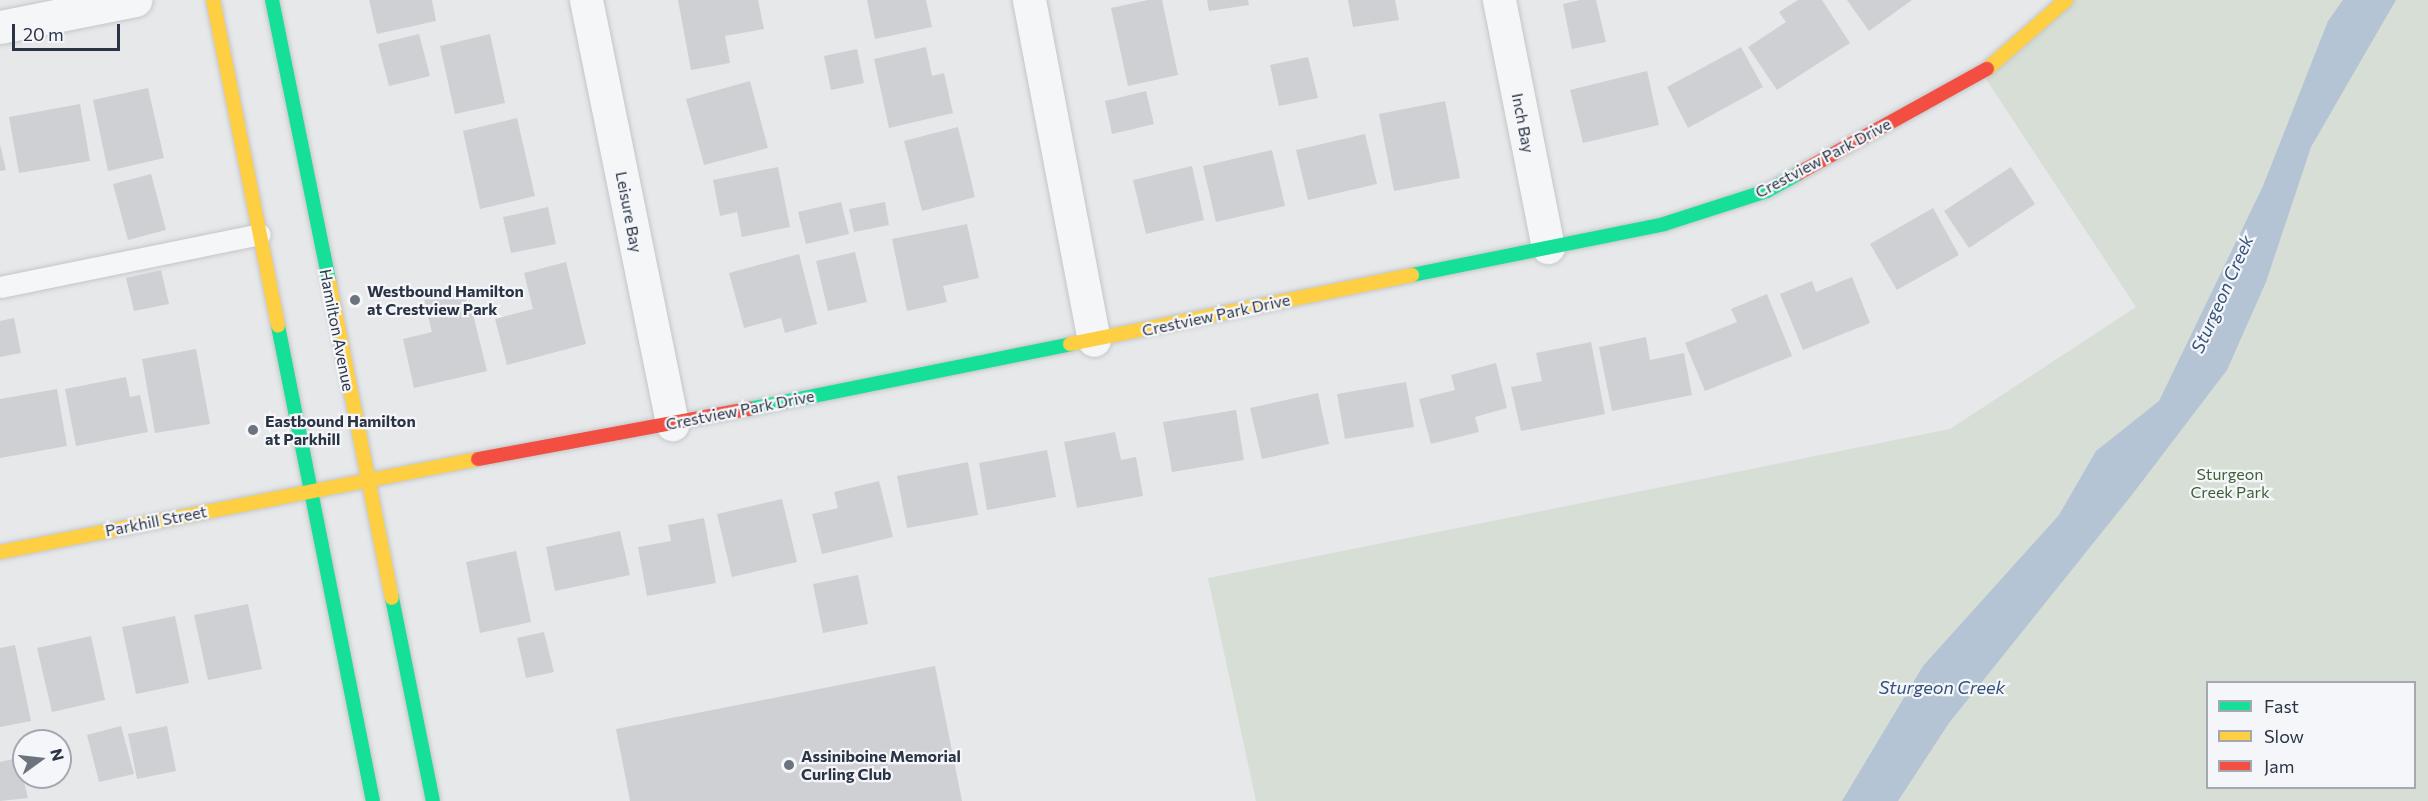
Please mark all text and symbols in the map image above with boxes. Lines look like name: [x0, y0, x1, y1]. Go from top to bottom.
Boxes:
scale bar: [15, 12, 123, 50]
text: 20 m: [23, 23, 64, 45]
street label: Inch Bay: [1508, 91, 1538, 155]
street label: Crestview Park Drive: [1752, 114, 1894, 202]
street label: Leisure Bay: [612, 170, 646, 254]
water label: Sturgeon Creek: [2186, 232, 2258, 356]
street label: Hamilton Avenue: [316, 267, 358, 393]
place label: Westbound Hamilton at Crestview Park: [367, 281, 524, 319]
street label: Crestview Park Drive: [1140, 290, 1292, 340]
marker: Westbound Hamilton at Crestview Park: [348, 293, 362, 307]
street label: Crestview Park Drive: [664, 386, 816, 434]
place label: Eastbound Hamilton at Parkhill: [265, 411, 416, 449]
marker: Eastbound Hamilton at Parkhill: [246, 423, 260, 437]
park label: Sturgeon Creek Park: [2190, 464, 2270, 502]
street label: Parkhill Street: [104, 502, 208, 540]
water label: Sturgeon Creek: [1879, 676, 2005, 698]
legend: [2206, 681, 2416, 789]
text: Fast: [2264, 695, 2299, 717]
text: Slow: [2264, 725, 2304, 747]
north arrow: [12, 729, 72, 789]
text: N: [47, 746, 69, 763]
place label: Assiniboine Memorial Curling Club: [801, 746, 961, 784]
text: Jam: [2264, 755, 2294, 777]
marker: Assiniboine Memorial Curling Club: [782, 758, 796, 772]

